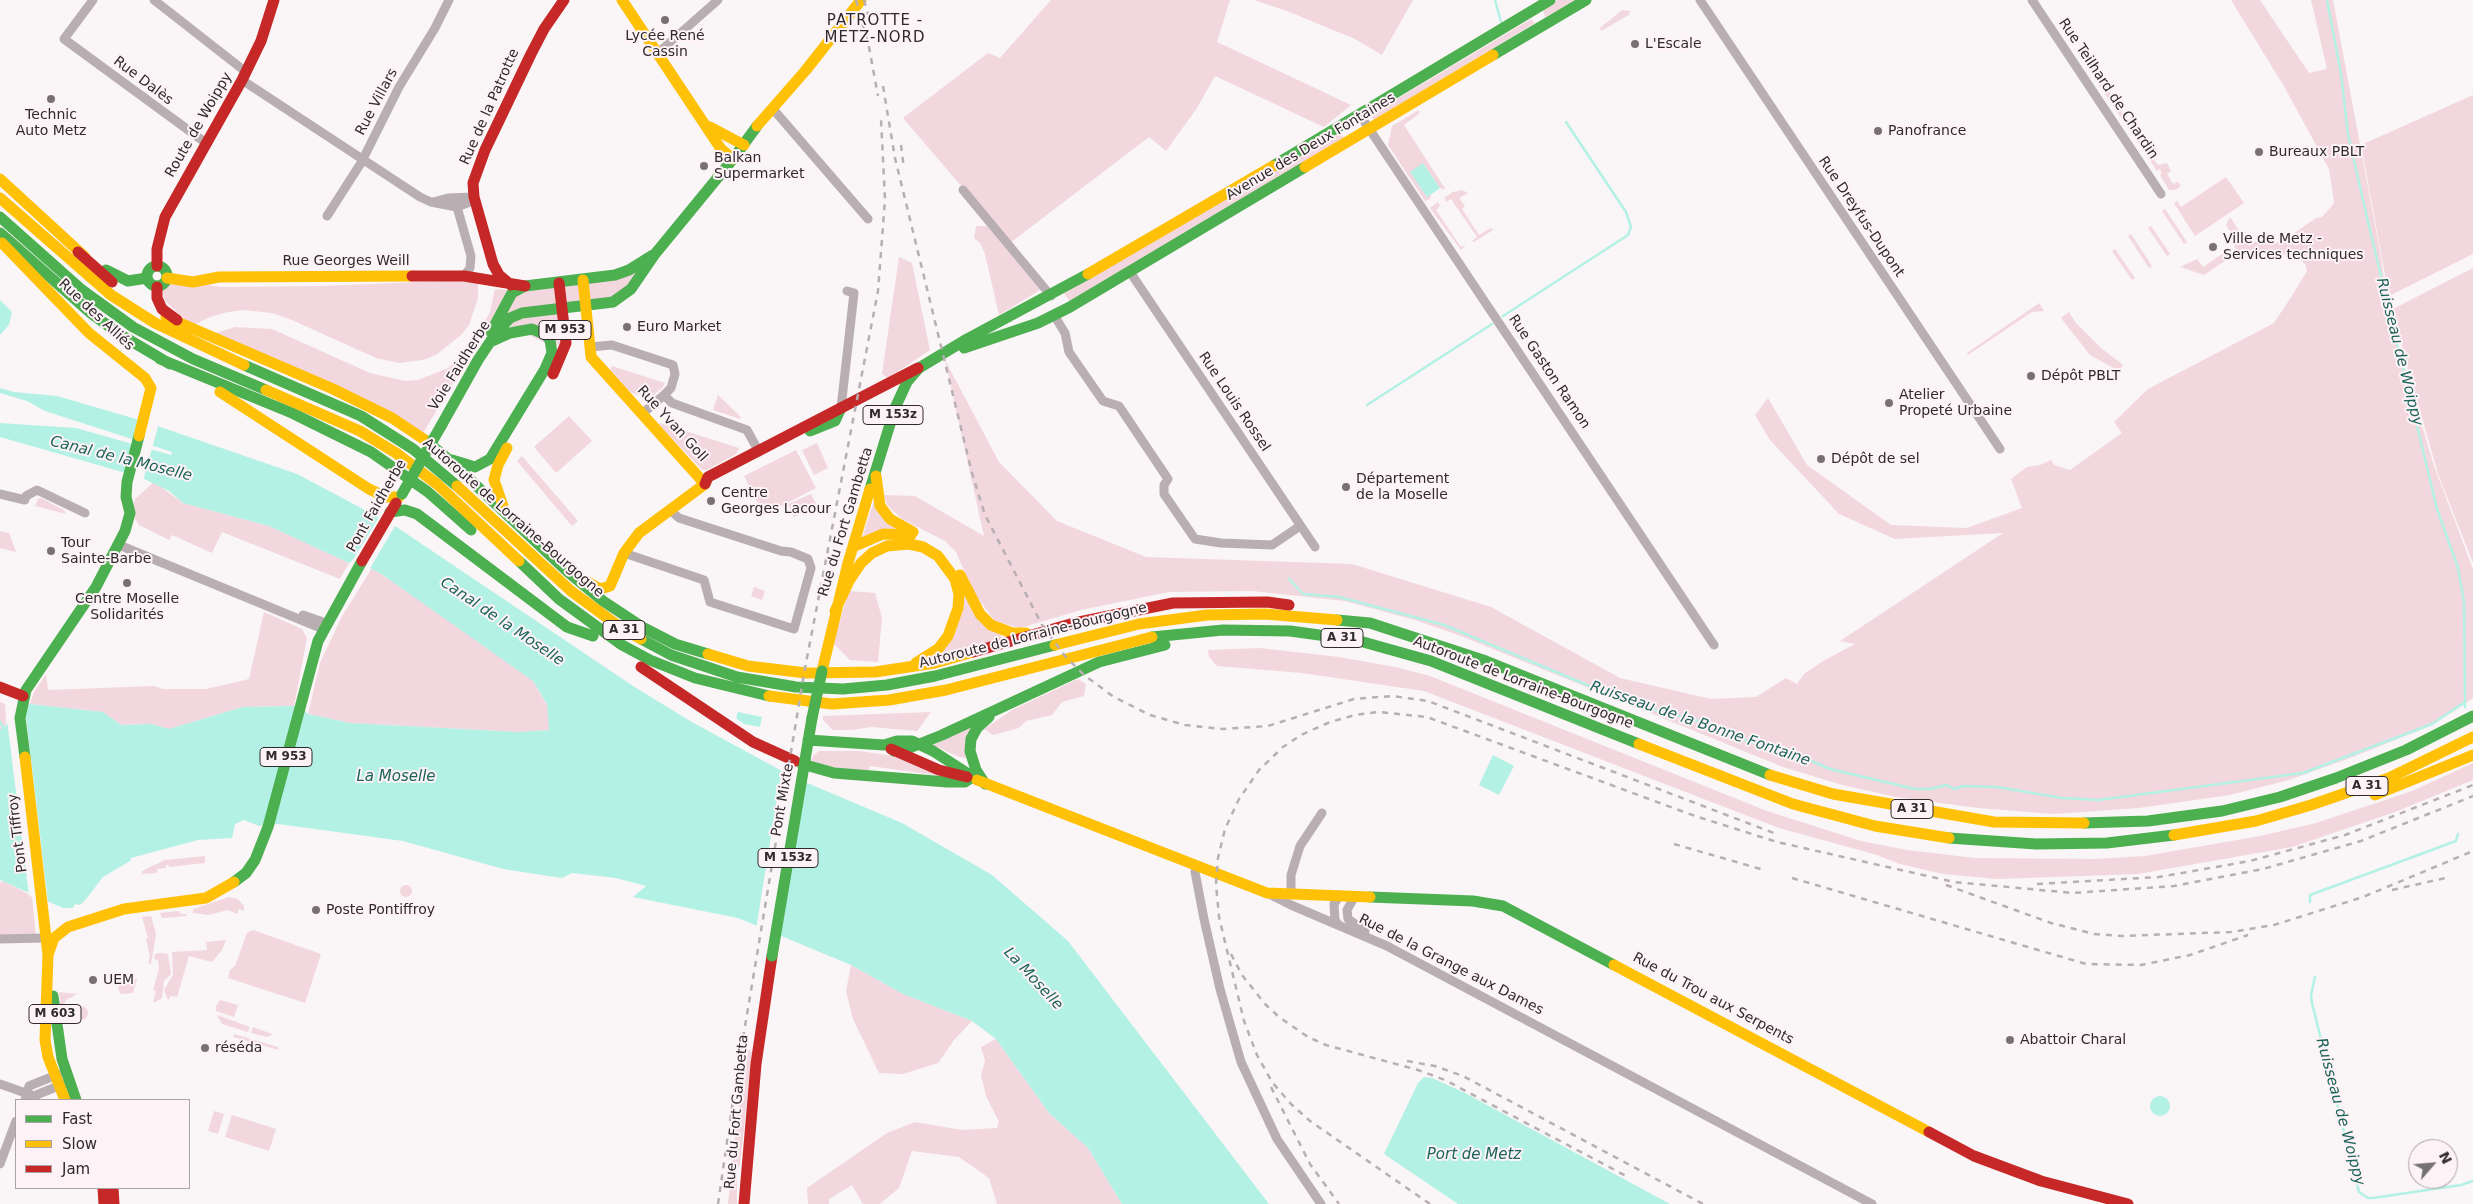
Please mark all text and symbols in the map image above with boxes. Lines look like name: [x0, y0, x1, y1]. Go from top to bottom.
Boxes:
district label: PATROTTE - METZ-NORD: [823, 12, 927, 47]
marker: Lycée René Cassin: [659, 14, 671, 26]
street label: Rue Teilhard de Chardin: [2055, 15, 2161, 163]
place label: Lycée René Cassin: [625, 28, 705, 60]
place label: L'Escale: [1645, 36, 1702, 52]
marker: L'Escale: [1629, 38, 1641, 50]
street label: Rue de la Patrotte: [457, 46, 523, 168]
street label: Rue Dalès: [110, 53, 176, 109]
street label: Rue Villars: [352, 66, 402, 138]
street label: Route de Woippy: [162, 69, 236, 181]
street label: Avenue des Deux Fontaines: [1223, 90, 1399, 204]
marker: Technic Auto Metz: [45, 93, 57, 105]
place label: Technic Auto Metz: [16, 107, 86, 140]
place label: Panofrance: [1888, 123, 1966, 139]
marker: Panofrance: [1872, 125, 1884, 137]
place label: Bureaux PBLT: [2269, 144, 2364, 160]
marker: Bureaux PBLT: [2253, 146, 2265, 158]
place label: Balkan Supermarket: [714, 150, 804, 182]
street label: Rue Dreyfus-Dupont: [1814, 154, 1908, 280]
marker: Balkan Supermarket: [698, 160, 710, 172]
place label: Ville de Metz - Services techniques: [2223, 231, 2364, 264]
marker: Ville de Metz - Services techniques: [2207, 241, 2219, 253]
street label: Rue Georges Weill: [282, 253, 410, 269]
street label: Rue des Alliés: [55, 276, 137, 354]
water label: Ruisseau de Woippy: [2372, 276, 2426, 428]
street label: Rue Gaston Ramon: [1505, 312, 1593, 432]
street label: Voie Faidherbe: [426, 318, 494, 414]
place label: Euro Market: [637, 319, 721, 335]
road number: M 953: [539, 320, 591, 340]
marker: Euro Market: [621, 321, 633, 333]
street label: Rue Louis Rossel: [1194, 349, 1274, 455]
place label: Dépôt PBLT: [2041, 368, 2120, 384]
marker: Dépôt PBLT: [2025, 370, 2037, 382]
street label: Rue Yvan Goll: [633, 382, 711, 466]
place label: Atelier Propeté Urbaine: [1899, 387, 2012, 420]
marker: Atelier Propeté Urbaine: [1883, 397, 1895, 409]
road number: M 153z: [863, 406, 923, 424]
water label: Canal de la Moselle: [48, 433, 194, 485]
street label: Autoroute de Lorraine-Bourgogne: [419, 435, 607, 601]
street label: Rue du Fort Gambetta: [815, 445, 877, 599]
place label: Dépôt de sel: [1831, 451, 1920, 467]
marker: Dépôt de sel: [1815, 453, 1827, 465]
street label: Pont Faidherbe: [344, 457, 410, 555]
place label: Département de la Moselle: [1356, 471, 1449, 504]
marker: Département de la Moselle: [1340, 481, 1352, 493]
place label: Centre Georges Lacour: [721, 485, 831, 518]
marker: Centre Georges Lacour: [705, 495, 717, 507]
place label: Tour Sainte-Barbe: [61, 535, 151, 568]
marker: Tour Sainte-Barbe: [45, 545, 57, 557]
water label: Canal de la Moselle: [437, 574, 567, 670]
marker: Centre Moselle Solidarités: [121, 577, 133, 589]
place label: Centre Moselle Solidarités: [75, 591, 179, 624]
street label: Autoroute de Lorraine-Bourgogne: [917, 600, 1149, 672]
road number: A 31: [603, 620, 645, 640]
road number: A 31: [1321, 628, 1363, 648]
street label: Autoroute de Lorraine-Bourgogne: [1411, 633, 1635, 733]
water label: Ruisseau de la Bonne Fontaine: [1587, 678, 1813, 770]
road number: M 953: [260, 748, 312, 766]
street label: Pont Mixte: [768, 762, 798, 838]
water label: La Moselle: [356, 768, 436, 786]
road number: A 31: [2346, 776, 2388, 796]
street label: Pont Tiffroy: [5, 793, 31, 873]
road number: A 31: [1891, 800, 1933, 819]
road number: M 153z: [758, 848, 818, 868]
place label: Poste Pontiffroy: [326, 902, 435, 918]
marker: Poste Pontiffroy: [310, 904, 322, 916]
street label: Rue de la Grange aux Dames: [1356, 911, 1546, 1019]
water label: La Moselle: [999, 944, 1067, 1014]
street label: Rue du Trou aux Serpents: [1630, 949, 1796, 1049]
place label: UEM: [103, 972, 134, 988]
marker: UEM: [87, 974, 99, 986]
road number: M 603: [29, 1004, 81, 1024]
place label: Abattoir Charal: [2020, 1032, 2126, 1048]
street label: Rue du Fort Gambetta: [722, 1034, 752, 1190]
marker: Abattoir Charal: [2004, 1034, 2016, 1046]
water label: Ruisseau de Woippy: [2312, 1036, 2368, 1188]
place label: réséda: [215, 1040, 262, 1056]
marker: réséda: [199, 1042, 211, 1054]
legend: [15, 1099, 190, 1189]
text: Fast: [62, 1110, 92, 1128]
text: Slow: [62, 1135, 97, 1153]
north arrow: [2408, 1139, 2458, 1189]
water label: Port de Metz: [1427, 1146, 1521, 1164]
text: N: [2436, 1149, 2455, 1166]
text: Jam: [62, 1160, 90, 1178]

